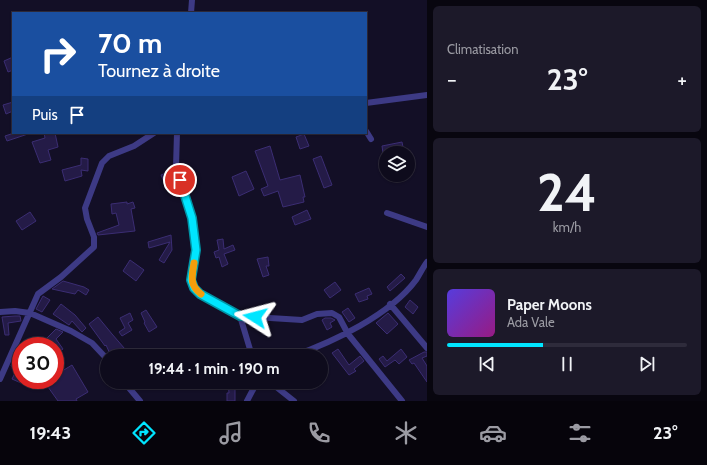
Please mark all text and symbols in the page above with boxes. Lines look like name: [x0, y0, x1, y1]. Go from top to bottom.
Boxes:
text: 70 m: [98, 26, 162, 60]
icon: right: [32, 28, 84, 80]
text: Climatisation: [447, 41, 519, 57]
text: Tournez à droite: [98, 60, 220, 82]
text: 23°: [547, 61, 587, 98]
text: −: [447, 66, 457, 93]
text: +: [677, 66, 687, 93]
icon: arrive: [66, 104, 88, 126]
text: Puis: [32, 106, 58, 124]
map controls: [379, 146, 415, 182]
button: layers: [379, 146, 415, 182]
text: 24: [537, 161, 597, 224]
pin: [163, 163, 197, 197]
icon: arrive: [169, 169, 191, 191]
text: km/h: [553, 219, 581, 235]
position arrow: [234, 296, 276, 338]
text: Paper Moons: [507, 296, 592, 314]
text: Ada Vale: [507, 314, 555, 330]
speed limit sign: 30: [12, 337, 64, 389]
icon: previous: [476, 353, 498, 375]
icon: pause: [556, 353, 578, 375]
icon: next: [636, 353, 658, 375]
text: 19:44 · 1 min · 190 m: [148, 360, 280, 378]
icon: directions: [130, 419, 158, 447]
icon: music: [217, 419, 245, 447]
icon: phone: [305, 419, 333, 447]
icon: climate: [392, 419, 420, 447]
icon: car: [479, 419, 507, 447]
icon: filters: [566, 419, 594, 447]
text: 19:43: [30, 422, 71, 444]
text: 23°: [653, 422, 677, 444]

